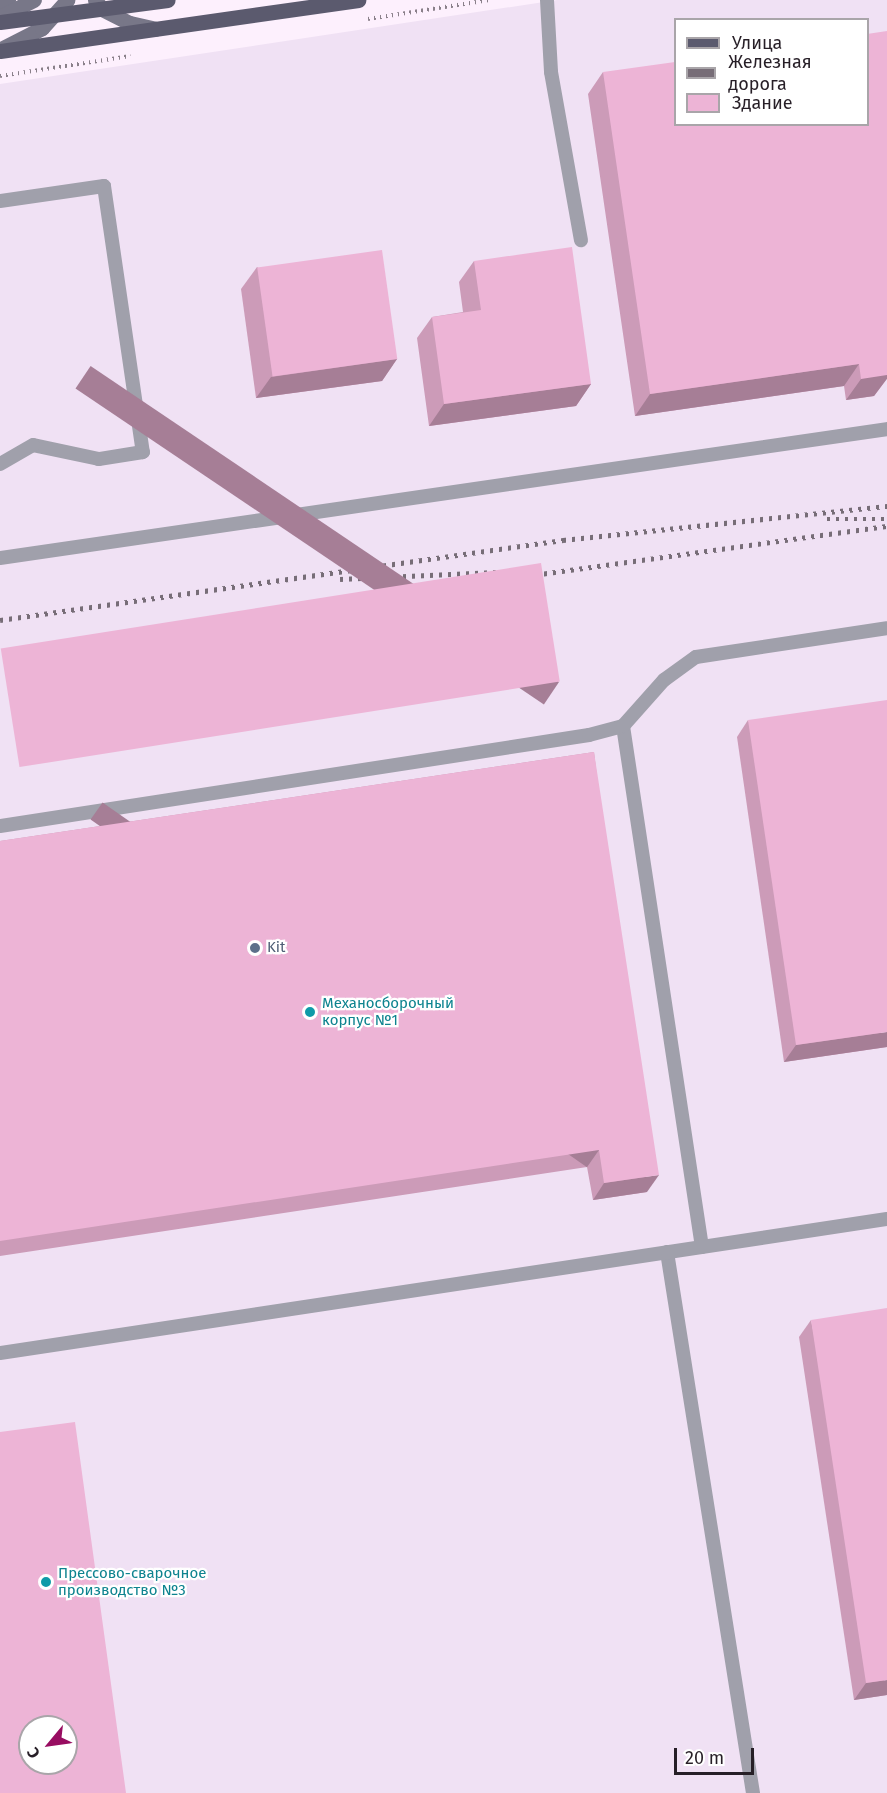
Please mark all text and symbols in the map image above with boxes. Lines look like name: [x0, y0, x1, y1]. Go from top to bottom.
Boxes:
legend: [674, 18, 869, 126]
text: Улица: [732, 32, 782, 54]
text: Железная дорога: [728, 51, 812, 95]
text: Здание: [732, 92, 793, 114]
place label: Kit: [267, 939, 285, 957]
marker: Kit: [248, 941, 262, 955]
place label: Механосборочный корпус №1: [322, 994, 454, 1029]
marker: Механосборочный корпус №1: [303, 1005, 317, 1019]
place label: Прессово-сварочное производство №3: [58, 1564, 206, 1599]
marker: Прессово-сварочное производство №3: [39, 1575, 53, 1589]
north arrow: [18, 1715, 78, 1775]
scale bar: [677, 1736, 756, 1774]
text: С: [23, 1744, 44, 1762]
text: 20 m: [685, 1747, 724, 1769]

